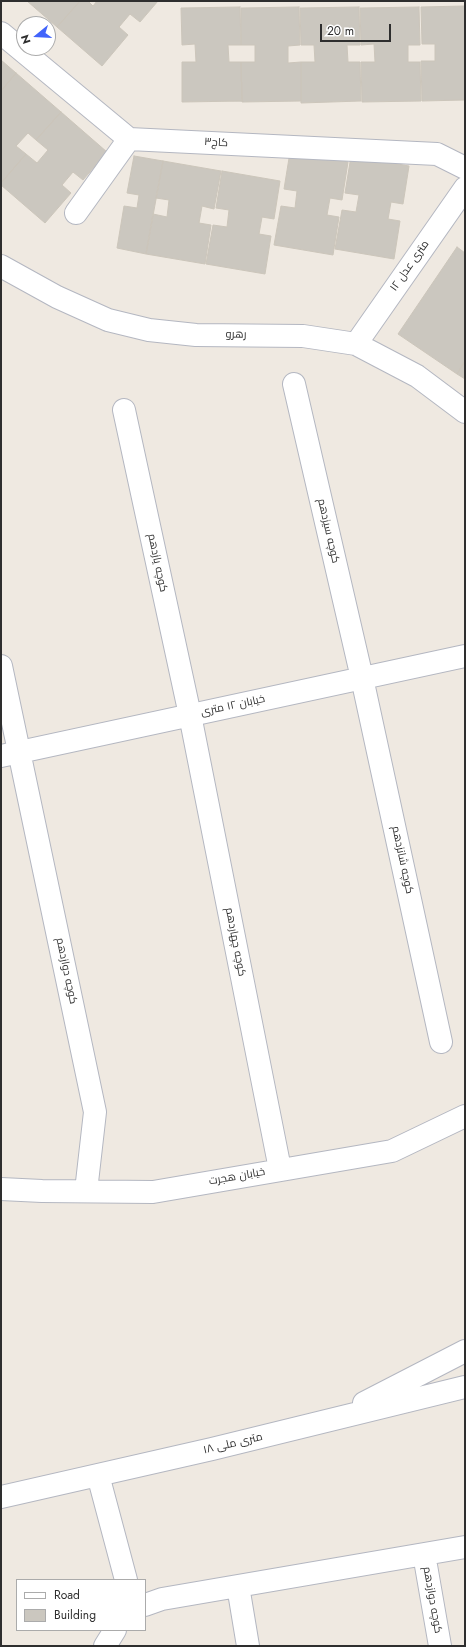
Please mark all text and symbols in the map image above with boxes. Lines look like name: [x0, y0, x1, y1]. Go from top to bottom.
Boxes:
north arrow: [16, 16, 56, 56]
scale bar: [322, 16, 393, 42]
text: 20 m: [327, 22, 354, 40]
text: N: [17, 33, 34, 46]
street label: کاج۳: [204, 136, 228, 150]
street label: ۱۲ متری عدل: [388, 238, 432, 294]
street label: رهرو: [225, 328, 247, 342]
street label: کوچه سیزدهم: [314, 497, 342, 565]
street label: کوچه یازدهم: [144, 533, 170, 593]
street label: خیابان ۱۲ متری: [200, 693, 266, 719]
street label: کوچه شانزدهم: [388, 825, 416, 895]
street label: کوچه چهاردهم: [222, 906, 248, 978]
street label: کوچه دوازدهم: [53, 937, 79, 1005]
street label: خیابان هجرت: [208, 1166, 266, 1188]
street label: ۱۸ متری ملی: [202, 1431, 264, 1457]
street label: کوچه دوازدهم: [420, 1566, 444, 1634]
legend: [16, 1579, 146, 1631]
text: Road: [54, 1586, 80, 1604]
text: Building: [54, 1606, 96, 1624]

